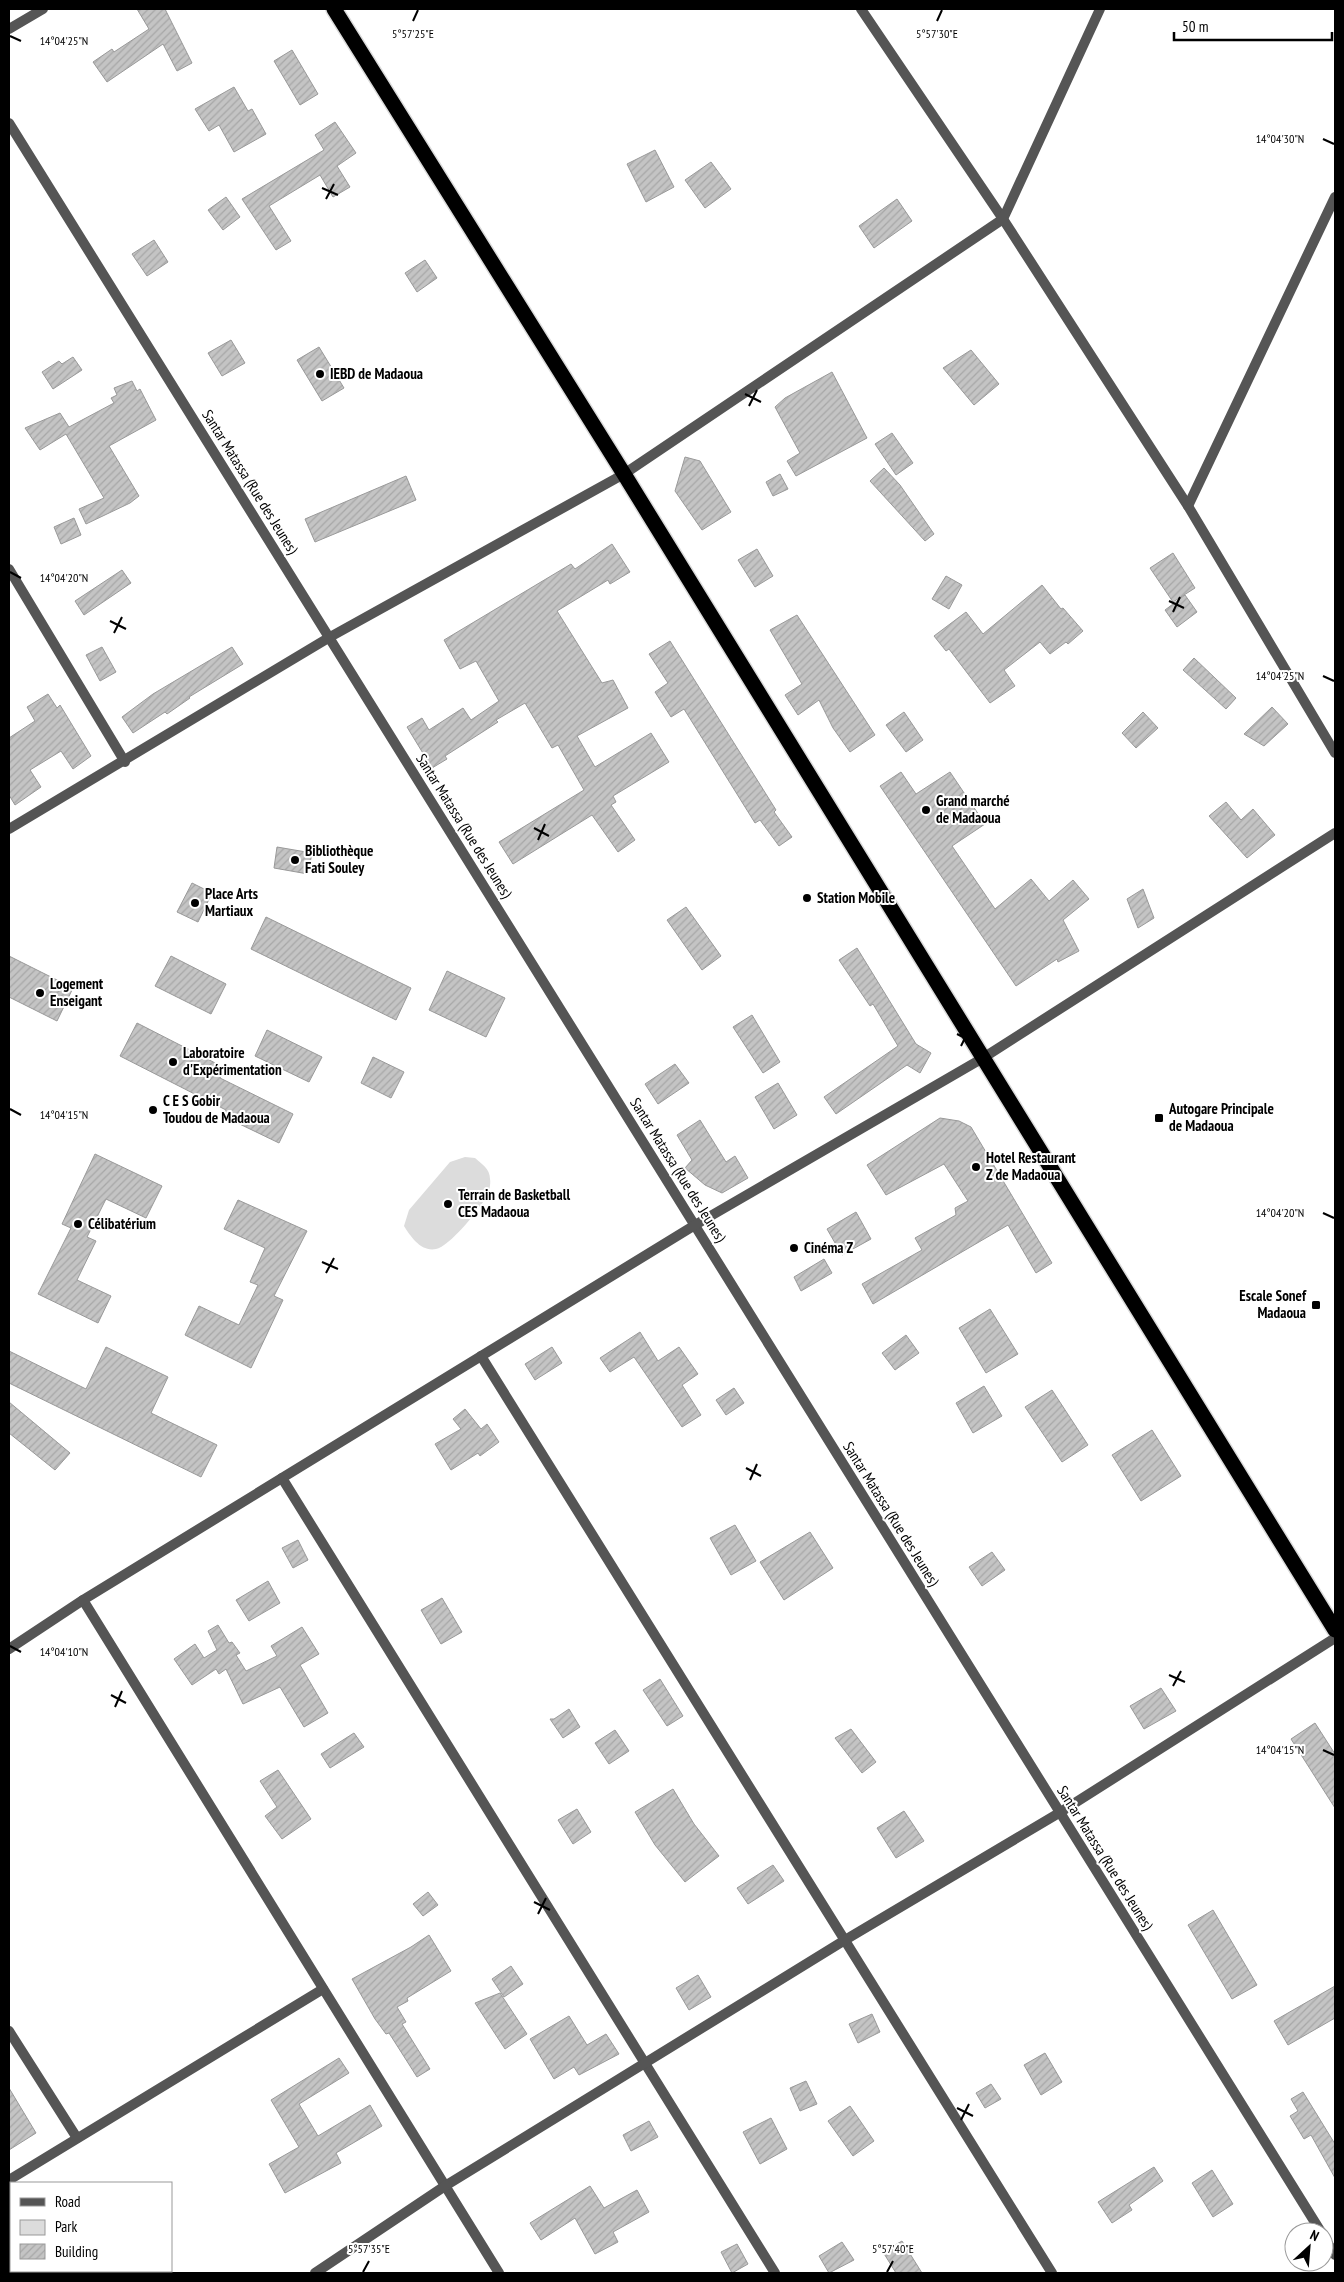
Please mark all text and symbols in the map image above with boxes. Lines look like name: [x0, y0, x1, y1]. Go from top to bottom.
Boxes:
scale bar: [1174, 10, 1332, 42]
text: 50 m: [1182, 17, 1208, 36]
text: 5°57'25"E: [392, 26, 434, 41]
text: 5°57'30"E: [916, 26, 958, 41]
text: 14°04'25"N: [40, 33, 88, 48]
text: 14°04'30"N: [1256, 131, 1304, 146]
place label: IEBD de Madaoua: [330, 364, 423, 383]
marker: IEBD de Madaoua: [314, 368, 326, 380]
street label: Santar Matassa (Rue des Jeunes): [198, 406, 303, 558]
text: 14°04'20"N: [40, 570, 88, 585]
text: 14°04'25"N: [1256, 668, 1304, 683]
street label: Santar Matassa (Rue des Jeunes): [412, 750, 517, 902]
place label: Grand marché de Madaoua: [936, 791, 1010, 827]
marker: Grand marché de Madaoua: [920, 804, 932, 816]
place label: Bibliothèque Fati Souley: [305, 841, 373, 877]
marker: Bibliothèque Fati Souley: [289, 854, 301, 866]
place label: Place Arts Martiaux: [205, 884, 258, 920]
place label: Station Mobile: [817, 888, 895, 907]
marker: Station Mobile: [801, 892, 813, 904]
marker: Place Arts Martiaux: [189, 897, 201, 909]
place label: Logement Enseigant: [50, 974, 104, 1010]
marker: Logement Enseigant: [34, 987, 46, 999]
place label: Laboratoire d'Expérimentation: [183, 1043, 282, 1079]
marker: Laboratoire d'Expérimentation: [167, 1056, 179, 1068]
place label: C E S Gobir Toudou de Madaoua: [163, 1091, 270, 1127]
street label: Santar Matassa (Rue des Jeunes): [626, 1094, 731, 1246]
place label: Autogare Principale de Madaoua: [1168, 1099, 1274, 1135]
marker: C E S Gobir Toudou de Madaoua: [147, 1104, 159, 1116]
text: 14°04'15"N: [40, 1107, 88, 1122]
marker: Autogare Principale de Madaoua: [1153, 1112, 1165, 1124]
place label: Hotel Restaurant Z de Madaoua: [986, 1148, 1076, 1184]
marker: Hotel Restaurant Z de Madaoua: [970, 1161, 982, 1173]
place label: Terrain de Basketball CES Madaoua: [458, 1185, 570, 1221]
marker: Terrain de Basketball CES Madaoua: [442, 1198, 454, 1210]
text: 14°04'20"N: [1256, 1205, 1304, 1220]
place label: Célibatérium: [88, 1214, 156, 1233]
marker: Célibatérium: [72, 1218, 84, 1230]
place label: Cinéma Z: [804, 1238, 854, 1257]
marker: Cinéma Z: [788, 1242, 800, 1254]
place label: Escale Sonef Madaoua: [1239, 1286, 1307, 1322]
marker: Escale Sonef Madaoua: [1310, 1299, 1322, 1311]
street label: Santar Matassa (Rue des Jeunes): [839, 1438, 944, 1590]
text: 14°04'10"N: [40, 1644, 88, 1659]
text: 14°04'15"N: [1256, 1742, 1304, 1757]
street label: Santar Matassa (Rue des Jeunes): [1053, 1782, 1158, 1934]
legend: [10, 2182, 172, 2272]
text: Road: [55, 2192, 81, 2211]
text: Park: [55, 2217, 77, 2236]
north arrow: [1284, 2222, 1334, 2272]
text: N: [1307, 2226, 1322, 2245]
text: 5°57'35"E: [348, 2241, 390, 2256]
text: 5°57'40"E: [872, 2241, 914, 2256]
text: Building: [55, 2242, 98, 2261]

